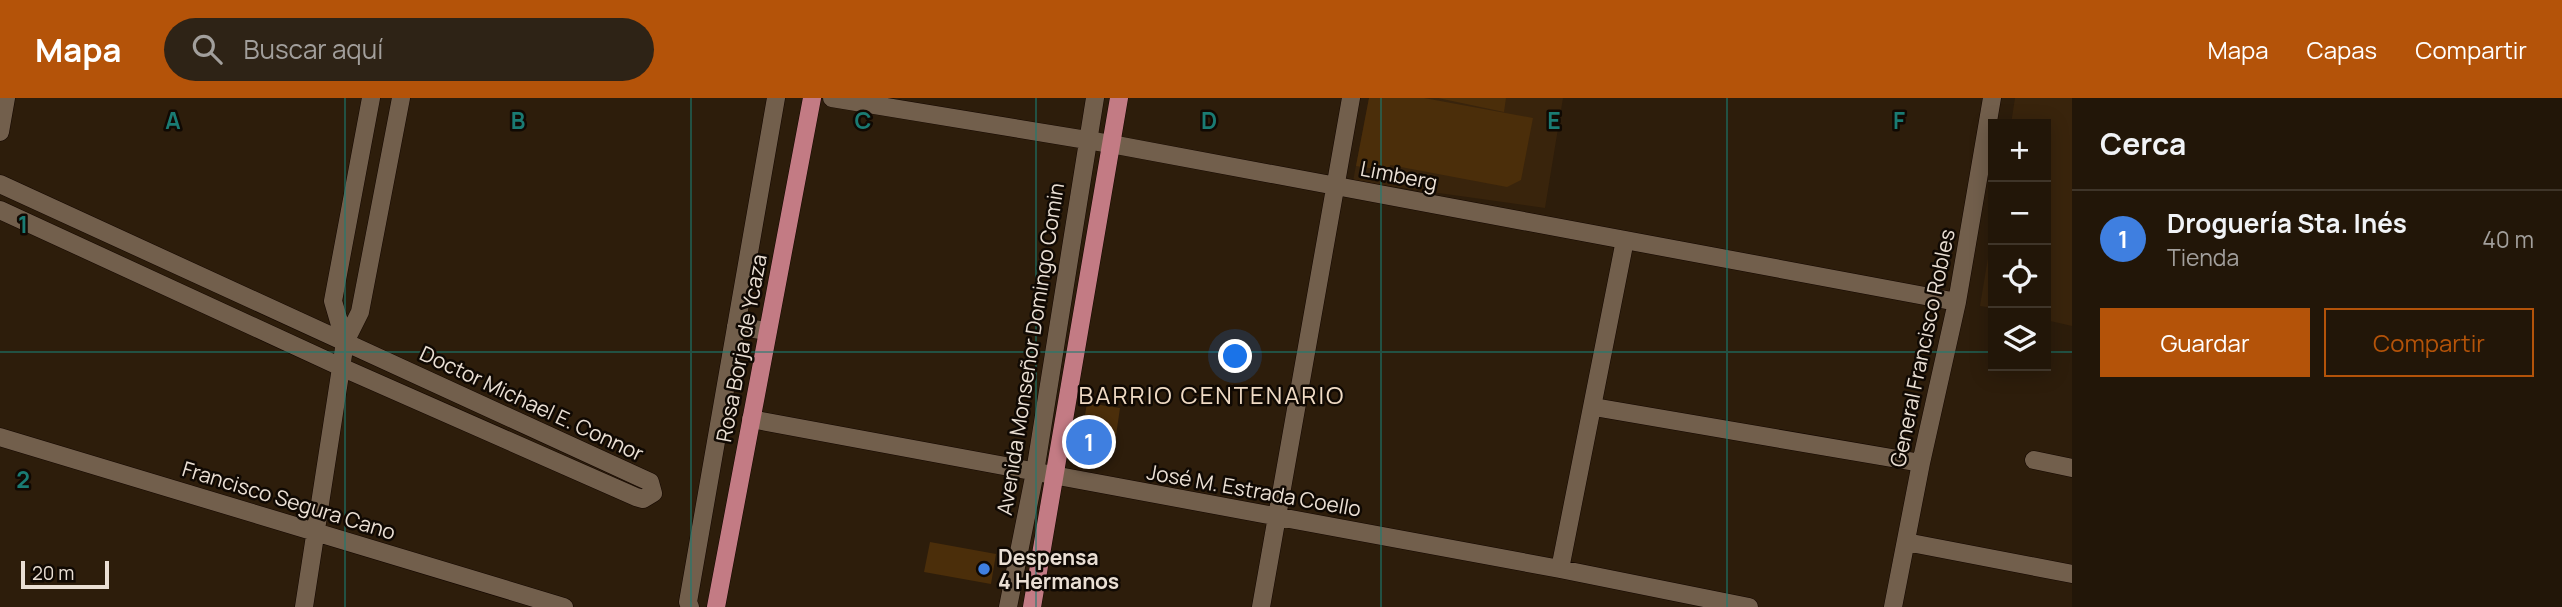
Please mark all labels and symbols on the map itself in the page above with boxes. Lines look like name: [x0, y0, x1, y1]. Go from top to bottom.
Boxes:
text: A: [165, 104, 181, 136]
text: B: [511, 104, 525, 136]
text: C: [855, 104, 872, 136]
text: D: [1201, 104, 1217, 136]
text: E: [1547, 104, 1561, 136]
text: F: [1893, 104, 1905, 136]
street label: Limberg: [1358, 154, 1440, 196]
street label: Avenida Monseñor Domingo Comin: [990, 181, 1070, 517]
text: 1: [18, 208, 28, 240]
street label: General Francisco Robles: [1883, 226, 1961, 470]
street label: Rosa Borja de Ycaza: [709, 252, 773, 444]
street label: Doctor Michael E. Connor: [416, 339, 649, 467]
your location: [1218, 339, 1252, 373]
district label: BARRIO CENTENARIO: [1079, 378, 1345, 411]
pin: 1: [1066, 416, 1112, 468]
street label: Francisco Segura Cano: [179, 454, 399, 546]
street label: José M. Estrada Coello: [1145, 457, 1363, 523]
text: 2: [16, 463, 30, 495]
place label: Despensa 4 Hermanos: [998, 543, 1119, 595]
scale bar: [21, 558, 108, 590]
marker: Despensa 4 Hermanos: [976, 561, 992, 577]

